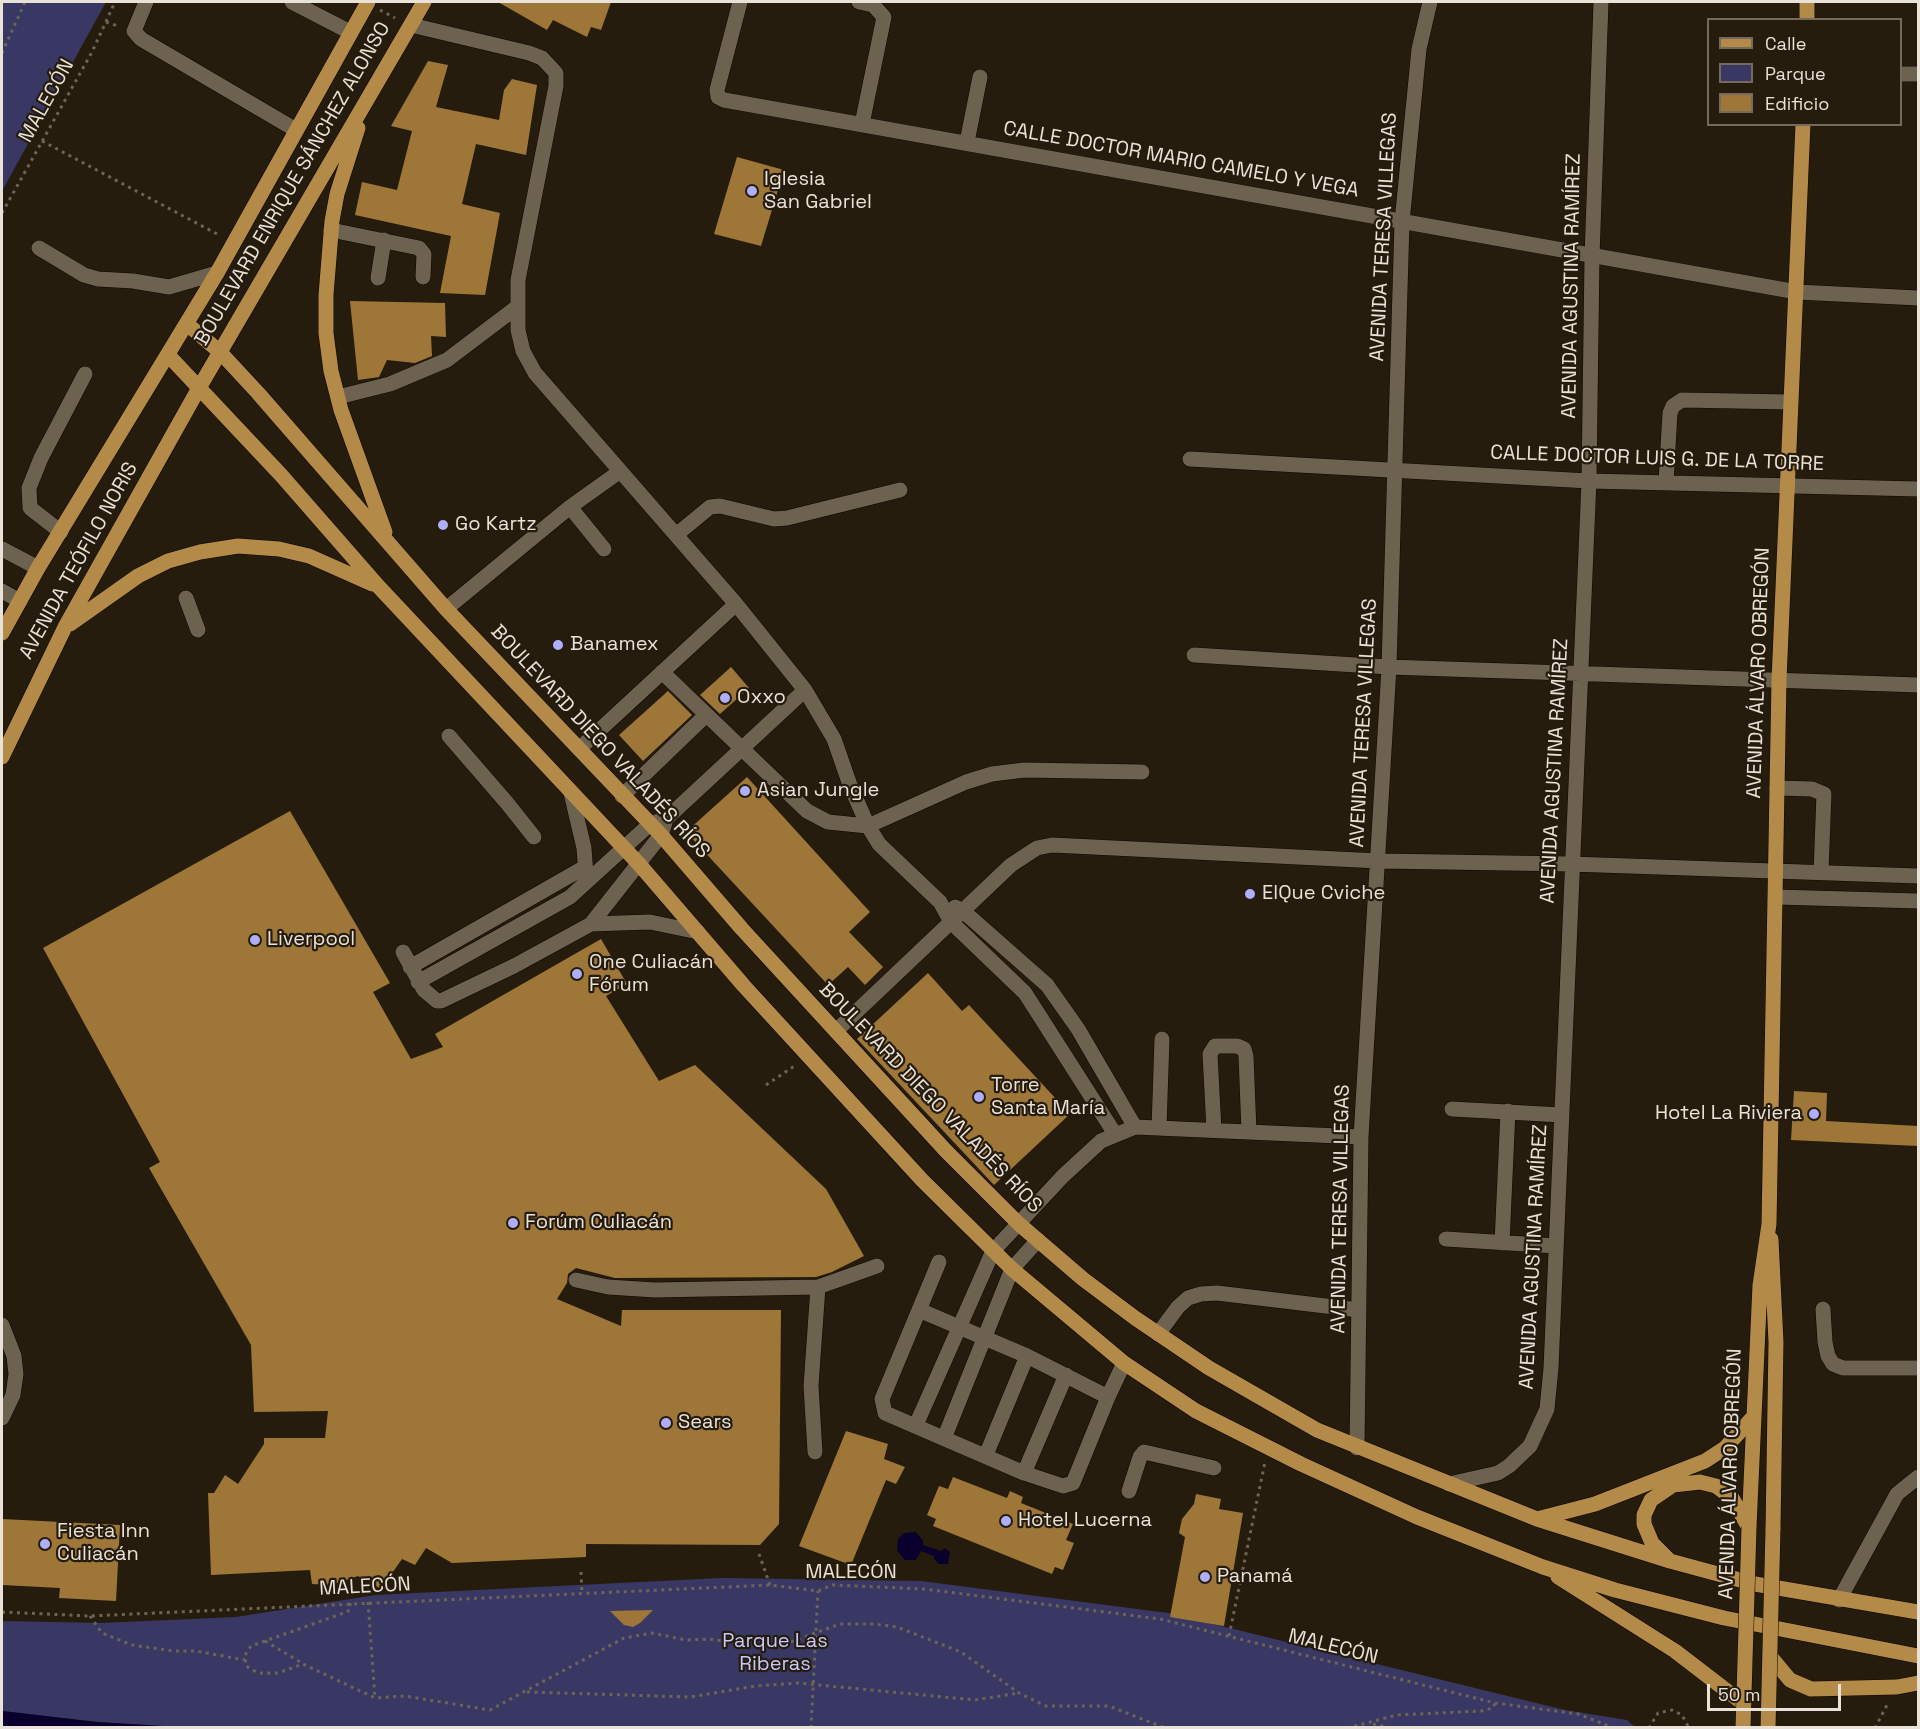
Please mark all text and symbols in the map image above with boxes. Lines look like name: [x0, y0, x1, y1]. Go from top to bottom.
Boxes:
street label: BOULEVARD ENRIQUE SÁNCHEZ ALONSO: [190, 18, 396, 350]
legend: [1707, 18, 1902, 126]
text: Calle: [1765, 32, 1806, 55]
street label: MALECÓN: [14, 55, 80, 147]
text: Parque: [1765, 62, 1826, 85]
text: Edificio: [1765, 92, 1829, 115]
street label: AVENIDA TERESA VILLEGAS: [1365, 112, 1403, 362]
street label: CALLE DOCTOR MARIO CAMELO Y VEGA: [1001, 117, 1361, 203]
street label: AVENIDA AGUSTINA RAMÍREZ: [1558, 153, 1586, 419]
place label: Iglesia San Gabriel: [764, 168, 872, 215]
marker: Iglesia San Gabriel: [745, 184, 759, 198]
street label: CALLE DOCTOR LUIS G. DE LA TORRE: [1490, 441, 1824, 477]
street label: AVENIDA TEÓFILO NORIS: [15, 458, 143, 664]
place label: Go Kartz: [455, 513, 537, 537]
marker: Go Kartz: [436, 518, 450, 532]
street label: AVENIDA ÁLVARO OBREGÓN: [1743, 547, 1775, 799]
street label: AVENIDA TERESA VILLEGAS: [1345, 598, 1383, 848]
street label: BOULEVARD DIEGO VALADÉS RÍOS: [485, 620, 715, 864]
place label: Banamex: [570, 633, 659, 657]
marker: Banamex: [551, 638, 565, 652]
street label: AVENIDA AGUSTINA RAMÍREZ: [1536, 638, 1574, 904]
place label: Oxxo: [737, 686, 786, 710]
marker: Oxxo: [718, 691, 732, 705]
place label: Asian Jungle: [757, 779, 879, 803]
marker: Asian Jungle: [738, 784, 752, 798]
place label: ElQue Cviche: [1262, 882, 1385, 906]
marker: ElQue Cviche: [1243, 887, 1257, 901]
place label: Liverpool: [267, 928, 355, 952]
marker: Liverpool: [248, 933, 262, 947]
place label: One Culiacán Fórum: [589, 951, 713, 998]
marker: One Culiacán Fórum: [570, 967, 584, 981]
street label: BOULEVARD DIEGO VALADÉS RÍOS: [813, 978, 1047, 1218]
place label: Torre Santa María: [991, 1074, 1105, 1121]
street label: AVENIDA TERESA VILLEGAS: [1327, 1084, 1355, 1334]
marker: Torre Santa María: [972, 1090, 986, 1104]
place label: Hotel La Riviera: [1655, 1102, 1802, 1126]
marker: Hotel La Riviera: [1807, 1107, 1821, 1121]
street label: AVENIDA AGUSTINA RAMÍREZ: [1515, 1124, 1553, 1390]
place label: Forúm Culiacán: [525, 1211, 672, 1235]
marker: Forúm Culiacán: [506, 1216, 520, 1230]
street label: AVENIDA ÁLVARO OBREGÓN: [1715, 1348, 1747, 1600]
place label: Sears: [678, 1411, 731, 1435]
marker: Sears: [659, 1416, 673, 1430]
place label: Hotel Lucerna: [1018, 1509, 1152, 1533]
marker: Hotel Lucerna: [999, 1514, 1013, 1528]
place label: Fiesta Inn Culiacán: [57, 1520, 150, 1567]
marker: Fiesta Inn Culiacán: [38, 1537, 52, 1551]
street label: MALECÓN: [805, 1561, 897, 1585]
place label: Panamá: [1217, 1565, 1293, 1589]
marker: Panamá: [1198, 1570, 1212, 1584]
street label: MALECÓN: [319, 1573, 411, 1601]
street label: MALECÓN: [1286, 1624, 1380, 1670]
park label: Parque Las Riberas: [722, 1630, 828, 1677]
scale bar: [1710, 1672, 1844, 1710]
text: 50 m: [1718, 1683, 1760, 1706]

